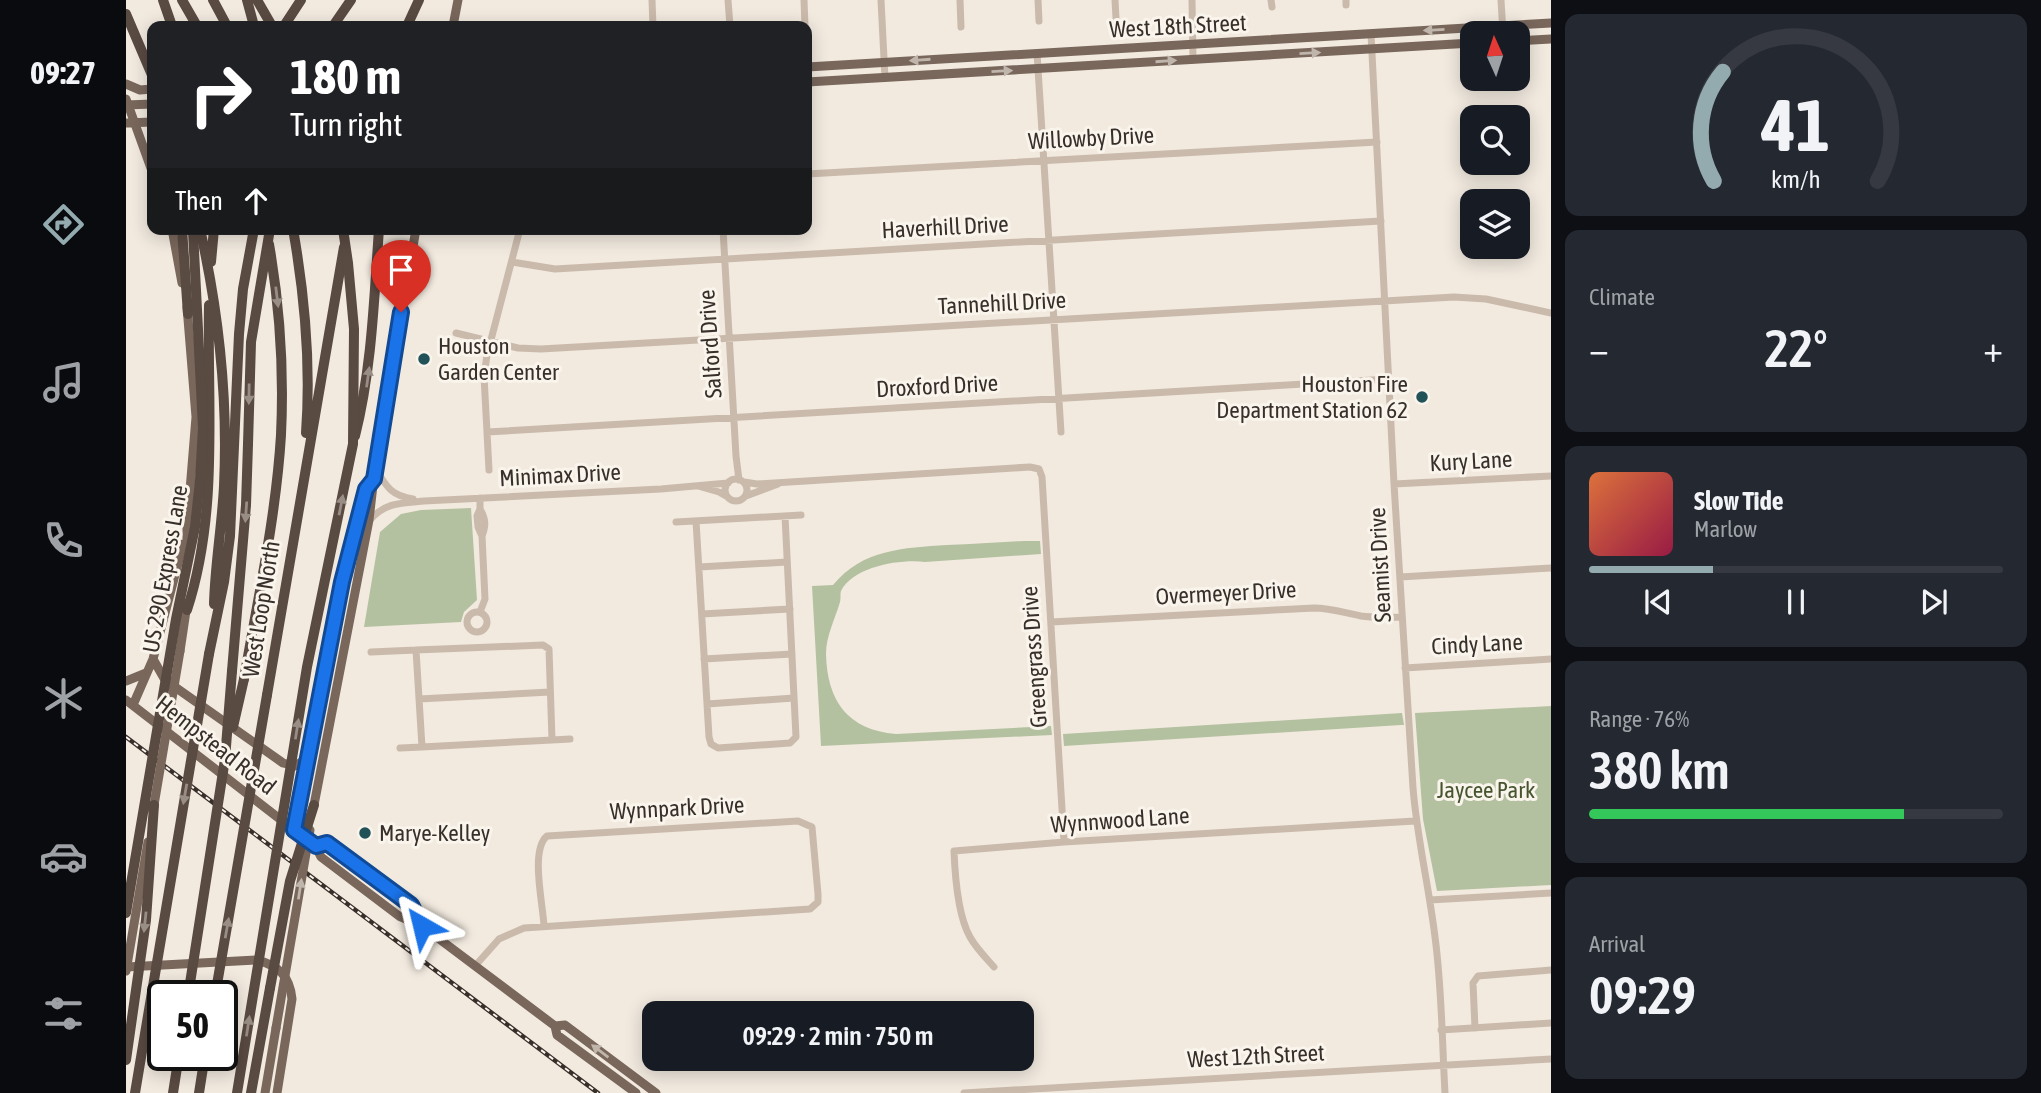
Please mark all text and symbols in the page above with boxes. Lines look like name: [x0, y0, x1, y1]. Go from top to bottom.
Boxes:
street label: West 18th Street: [1109, 9, 1247, 43]
north arrow: [1460, 21, 1530, 91]
map controls: [1460, 21, 1530, 259]
one-way arrow: [1423, 24, 1445, 35]
one-way arrow: [1299, 47, 1321, 58]
text: 180 m: [290, 48, 401, 104]
icon: right: [175, 49, 266, 140]
text: 09:27: [30, 54, 96, 91]
one-way arrow: [909, 55, 931, 66]
one-way arrow: [1156, 56, 1178, 67]
one-way arrow: [991, 65, 1013, 76]
text: 41: [1761, 83, 1830, 166]
button: search: [1460, 105, 1530, 175]
text: Turn right: [290, 106, 403, 143]
street label: Willowby Drive: [1027, 122, 1155, 154]
text: km/h: [1771, 165, 1821, 193]
icon: ahead: [237, 182, 275, 220]
text: Then: [175, 186, 223, 216]
button: layers: [1460, 189, 1530, 259]
icon: directions: [39, 200, 88, 249]
street label: Haverhill Drive: [881, 211, 1009, 243]
pin: [371, 240, 431, 312]
icon: arrive: [382, 251, 420, 289]
text: Climate: [1589, 284, 1655, 310]
one-way arrow: [271, 286, 282, 308]
street label: Tannehill Drive: [937, 287, 1067, 319]
street label: Salford Drive: [693, 289, 727, 399]
text: 22°: [1764, 318, 1828, 378]
text: −: [1589, 327, 1609, 370]
text: +: [1983, 327, 2003, 370]
place label: Houston Garden Center: [438, 333, 560, 385]
marker: Houston Garden Center: [416, 351, 432, 367]
icon: music: [39, 358, 88, 407]
one-way arrow: [363, 366, 374, 388]
street label: Droxford Drive: [875, 370, 999, 402]
place label: Houston Fire Department Station 62: [1216, 371, 1408, 423]
one-way arrow: [244, 383, 255, 405]
marker: Houston Fire Department Station 62: [1414, 389, 1430, 405]
street label: Kury Lane: [1429, 446, 1513, 476]
street label: Minimax Drive: [499, 459, 621, 491]
street label: US 290 Express Lane: [137, 483, 193, 655]
text: Slow Tide: [1694, 486, 1784, 516]
one-way arrow: [335, 494, 346, 516]
one-way arrow: [240, 501, 251, 523]
street label: Seamist Drive: [1364, 507, 1396, 623]
icon: phone: [39, 516, 88, 565]
text: Marlow: [1694, 516, 1757, 542]
street label: West Loop North: [237, 539, 285, 679]
street label: Overmeyer Drive: [1155, 576, 1297, 610]
icon: previous: [1639, 583, 1677, 621]
icon: pause: [1777, 583, 1815, 621]
icon: next: [1915, 583, 1953, 621]
street label: Greengrass Drive: [1016, 585, 1052, 729]
street label: Cindy Lane: [1431, 629, 1523, 659]
icon: climate: [39, 674, 88, 723]
street label: Hempstead Road: [151, 690, 281, 800]
text: Range · 76%: [1589, 706, 1689, 732]
one-way arrow: [292, 718, 303, 740]
text: 380 km: [1589, 740, 1730, 800]
park label: Jaycee Park: [1437, 777, 1535, 803]
one-way arrow: [179, 783, 190, 805]
street label: Wynnpark Drive: [609, 791, 745, 825]
street label: Wynnwood Lane: [1050, 802, 1190, 838]
place label: Marye-Kelley: [379, 820, 490, 846]
marker: Marye-Kelley: [357, 825, 373, 841]
icon: car: [39, 832, 88, 881]
one-way arrow: [295, 877, 306, 899]
position arrow: [385, 889, 459, 963]
one-way arrow: [140, 911, 151, 933]
one-way arrow: [222, 917, 233, 939]
text: Arrival: [1589, 931, 1645, 957]
text: 09:29: [1589, 965, 1696, 1025]
speed limit sign: 50: [147, 980, 238, 1071]
icon: filters: [39, 989, 88, 1038]
one-way arrow: [243, 1015, 254, 1037]
text: 09:29 · 2 min · 750 m: [743, 1021, 933, 1051]
street label: West 12th Street: [1187, 1039, 1325, 1073]
one-way arrow: [591, 1045, 609, 1059]

